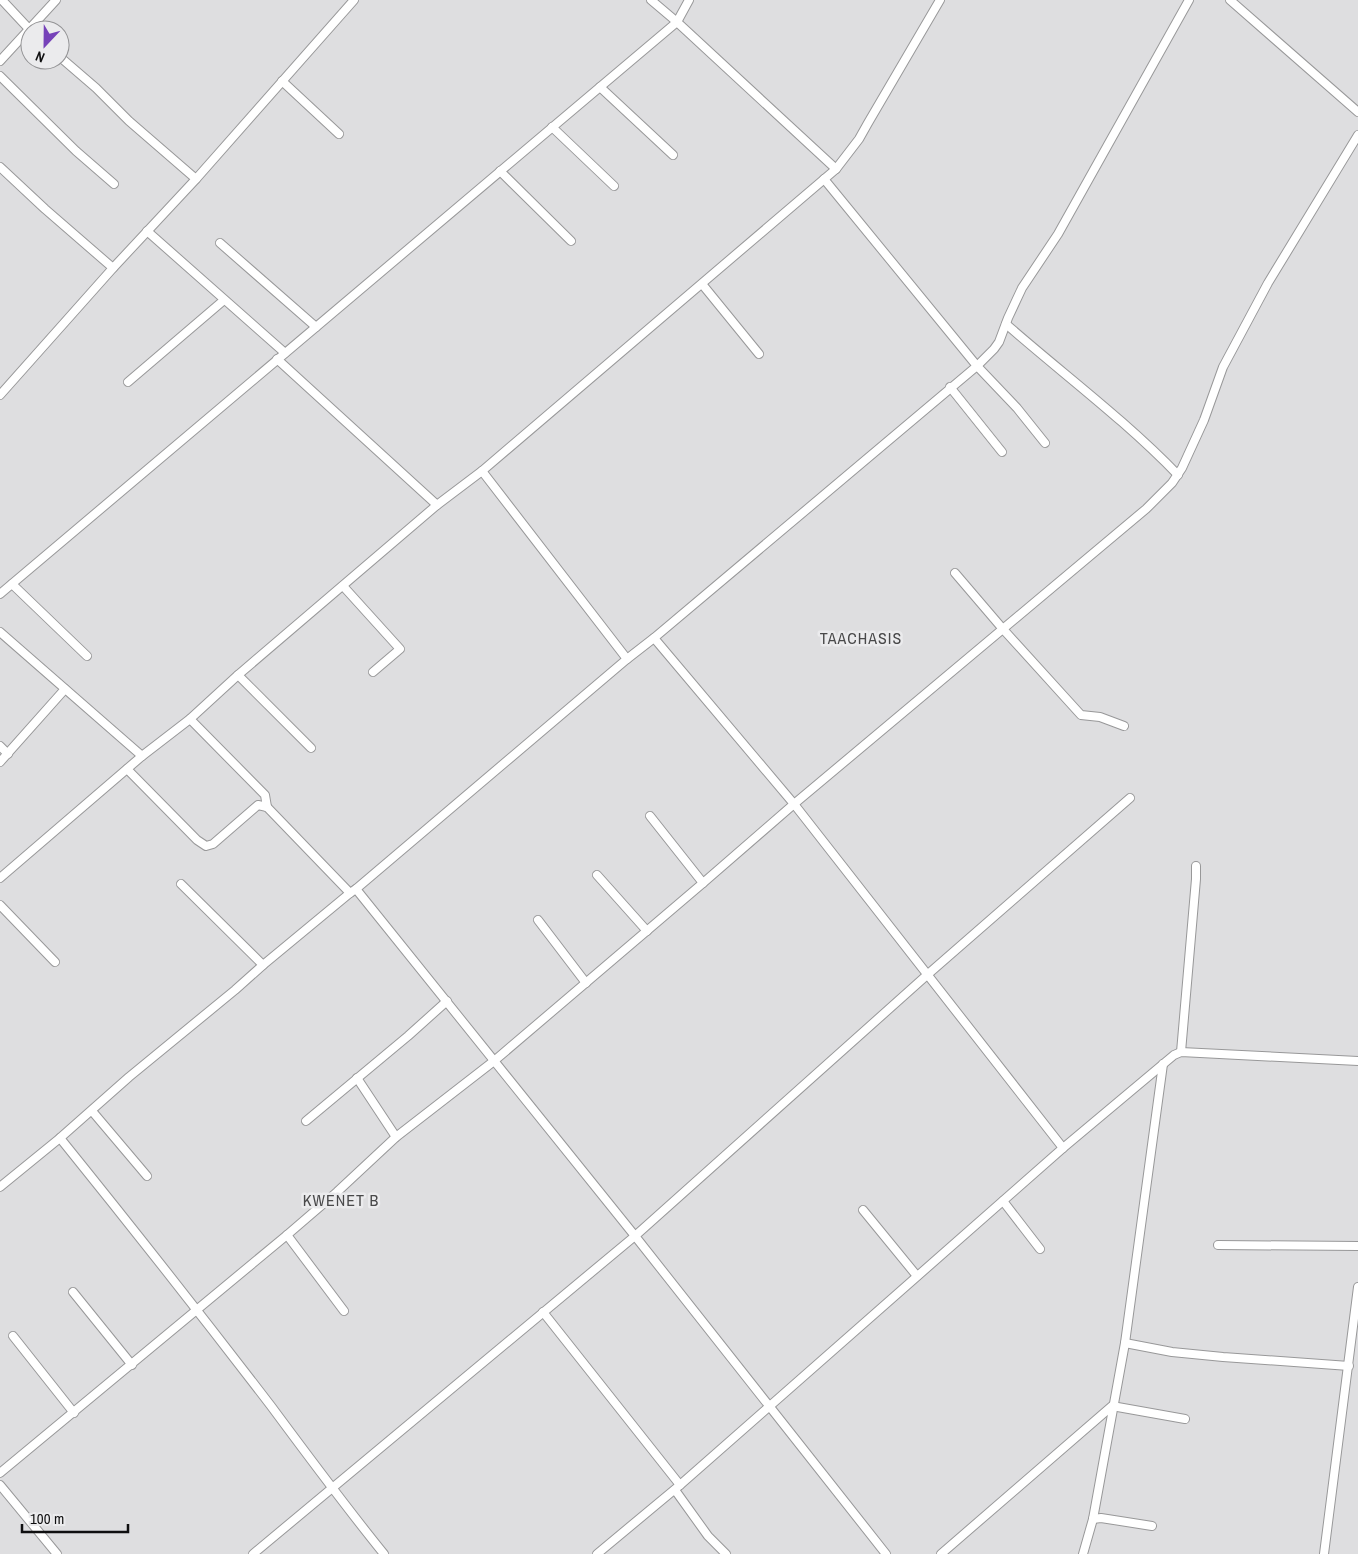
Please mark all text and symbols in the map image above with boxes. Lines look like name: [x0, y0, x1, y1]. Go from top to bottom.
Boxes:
north arrow: [20, 20, 70, 70]
text: N: [33, 47, 47, 67]
district label: TAACHASIS: [820, 627, 902, 649]
district label: KWENET B: [303, 1189, 379, 1211]
scale bar: [22, 1502, 129, 1534]
text: 100 m: [30, 1508, 64, 1529]

